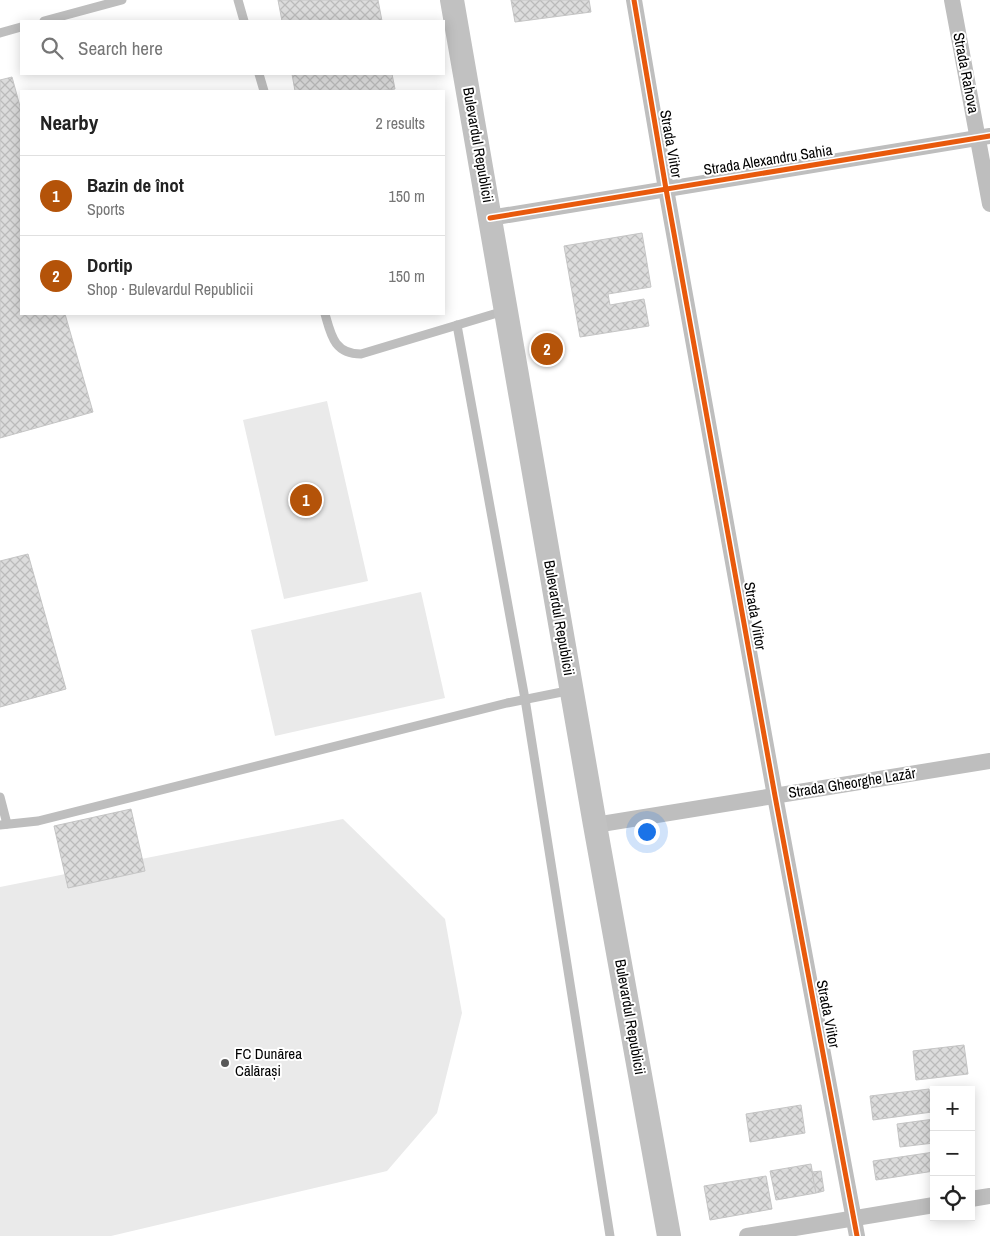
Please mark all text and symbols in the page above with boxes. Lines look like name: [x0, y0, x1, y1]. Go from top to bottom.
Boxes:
search box: [20, 20, 445, 75]
street label: Strada Rahova: [948, 31, 985, 115]
icon: search: [38, 34, 66, 62]
text: Search here: [78, 35, 163, 61]
street label: Bulevardul Republicii: [458, 86, 499, 204]
text: Nearby: [40, 108, 98, 137]
street label: Strada Viitor: [655, 108, 688, 180]
text: 2 results: [375, 112, 425, 134]
street label: Strada Alexandru Sahia: [702, 139, 834, 180]
text: Bazin de înot: [87, 172, 184, 198]
text: 1: [52, 185, 60, 207]
text: 150 m: [389, 185, 425, 207]
text: Sports: [87, 198, 125, 220]
text: Dortip: [87, 252, 133, 278]
text: 2: [52, 265, 60, 287]
text: 150 m: [389, 265, 425, 287]
text: Shop · Bulevardul Republicii: [87, 278, 253, 300]
pin: 2: [531, 330, 563, 368]
pin: 1: [290, 481, 322, 519]
street label: Bulevardul Republicii: [539, 559, 580, 677]
street label: Strada Viitor: [739, 580, 772, 652]
street label: Strada Gheorghe Lazăr: [787, 762, 917, 803]
your location: [634, 819, 660, 845]
street label: Bulevardul Republicii: [610, 958, 651, 1076]
street label: Strada Viitor: [812, 978, 845, 1050]
place label: FC Dunărea Călărași: [235, 1043, 302, 1081]
marker: FC Dunărea Călărași: [219, 1057, 231, 1069]
map controls: [930, 1086, 975, 1221]
button: +: [930, 1086, 975, 1131]
button: −: [930, 1131, 975, 1176]
button: locate: [930, 1176, 975, 1221]

